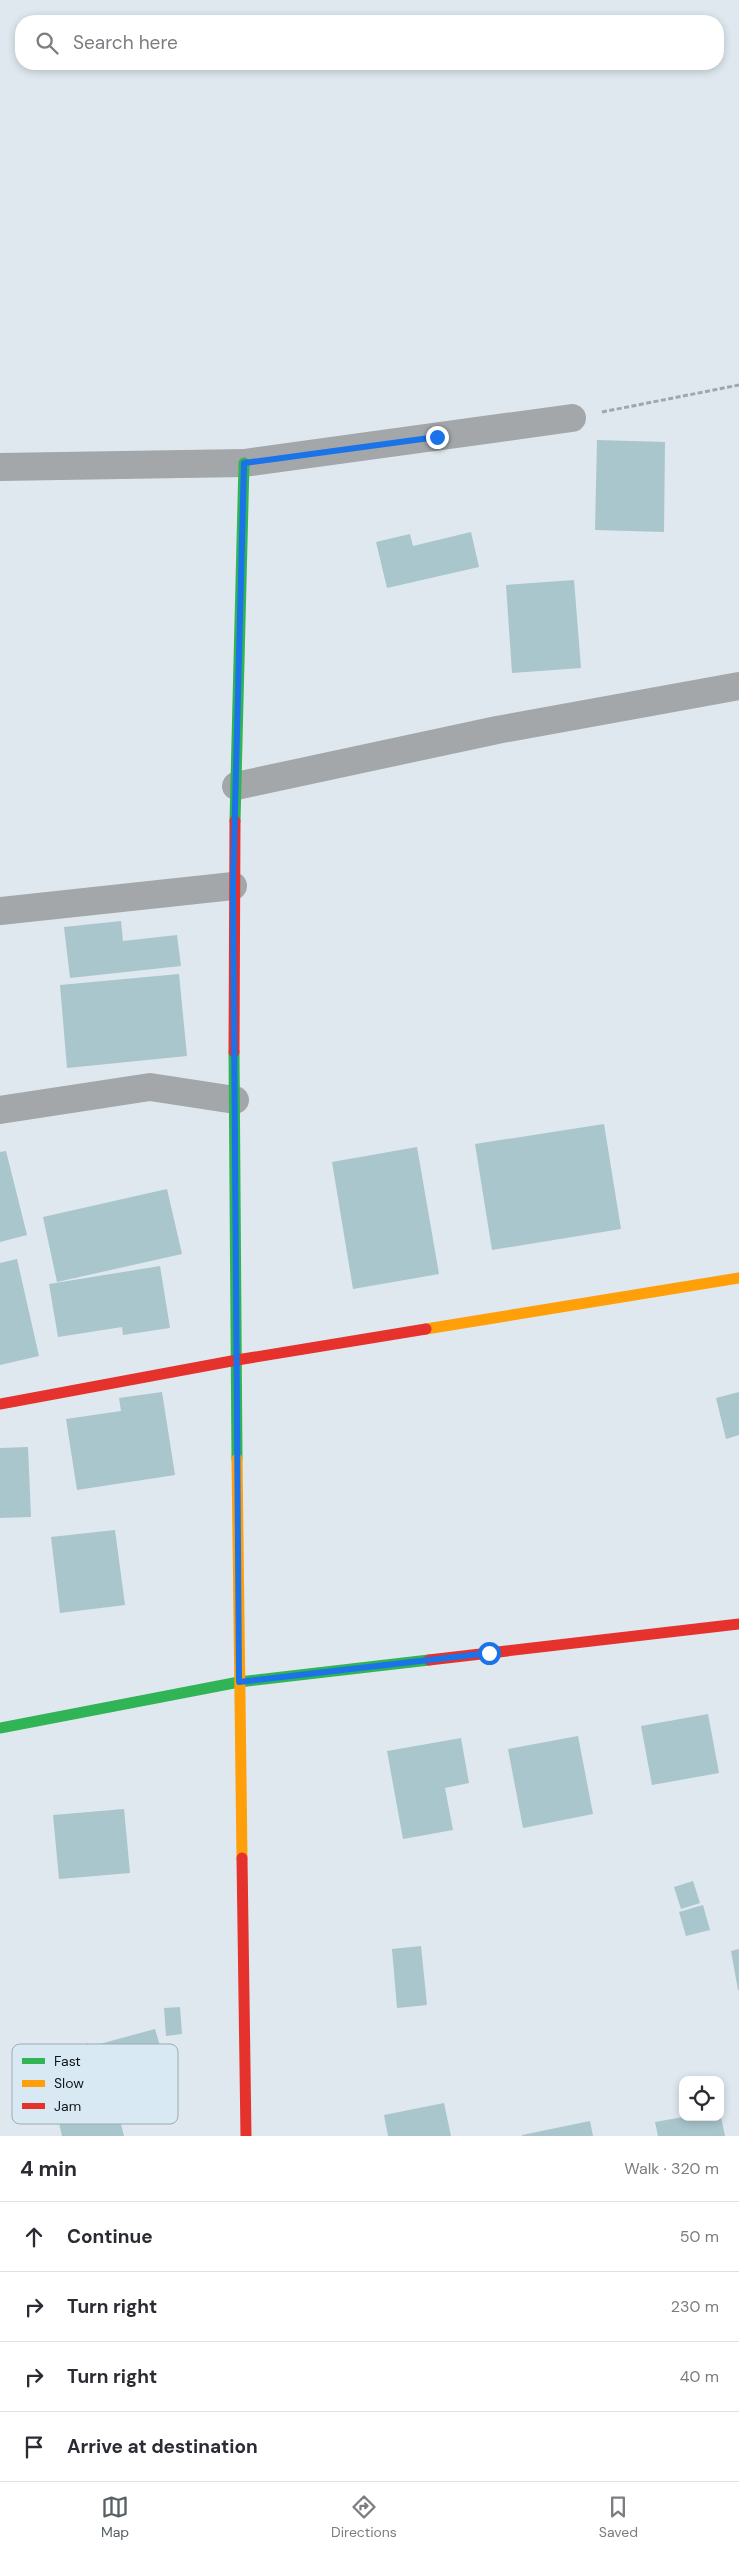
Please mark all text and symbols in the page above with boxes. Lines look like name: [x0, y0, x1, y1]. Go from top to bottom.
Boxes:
search box: [15, 15, 724, 70]
icon: search: [33, 29, 61, 57]
text: Search here: [73, 30, 178, 55]
route end: [426, 426, 449, 449]
route start: [478, 1642, 501, 1665]
legend: [12, 2044, 178, 2124]
text: Fast: [54, 2052, 81, 2070]
text: Slow: [54, 2074, 84, 2092]
map controls: [679, 2076, 724, 2121]
button: locate: [679, 2076, 724, 2121]
text: Jam: [54, 2097, 81, 2115]
text: 4 min: [20, 2155, 77, 2183]
text: Walk · 320 m: [624, 2158, 719, 2179]
icon: ahead: [20, 2223, 48, 2251]
text: Continue: [67, 2224, 153, 2249]
text: 50 m: [680, 2226, 719, 2247]
icon: right: [20, 2293, 48, 2321]
text: Turn right: [67, 2294, 157, 2319]
text: 230 m: [671, 2296, 719, 2317]
icon: right: [20, 2363, 48, 2391]
text: Turn right: [67, 2364, 157, 2389]
text: 40 m: [680, 2366, 719, 2387]
icon: arrive: [20, 2433, 48, 2461]
text: Arrive at destination: [67, 2434, 258, 2459]
tab: Map: [101, 2493, 129, 2541]
tab: Directions: [331, 2493, 397, 2541]
tab: Saved: [599, 2493, 638, 2541]

